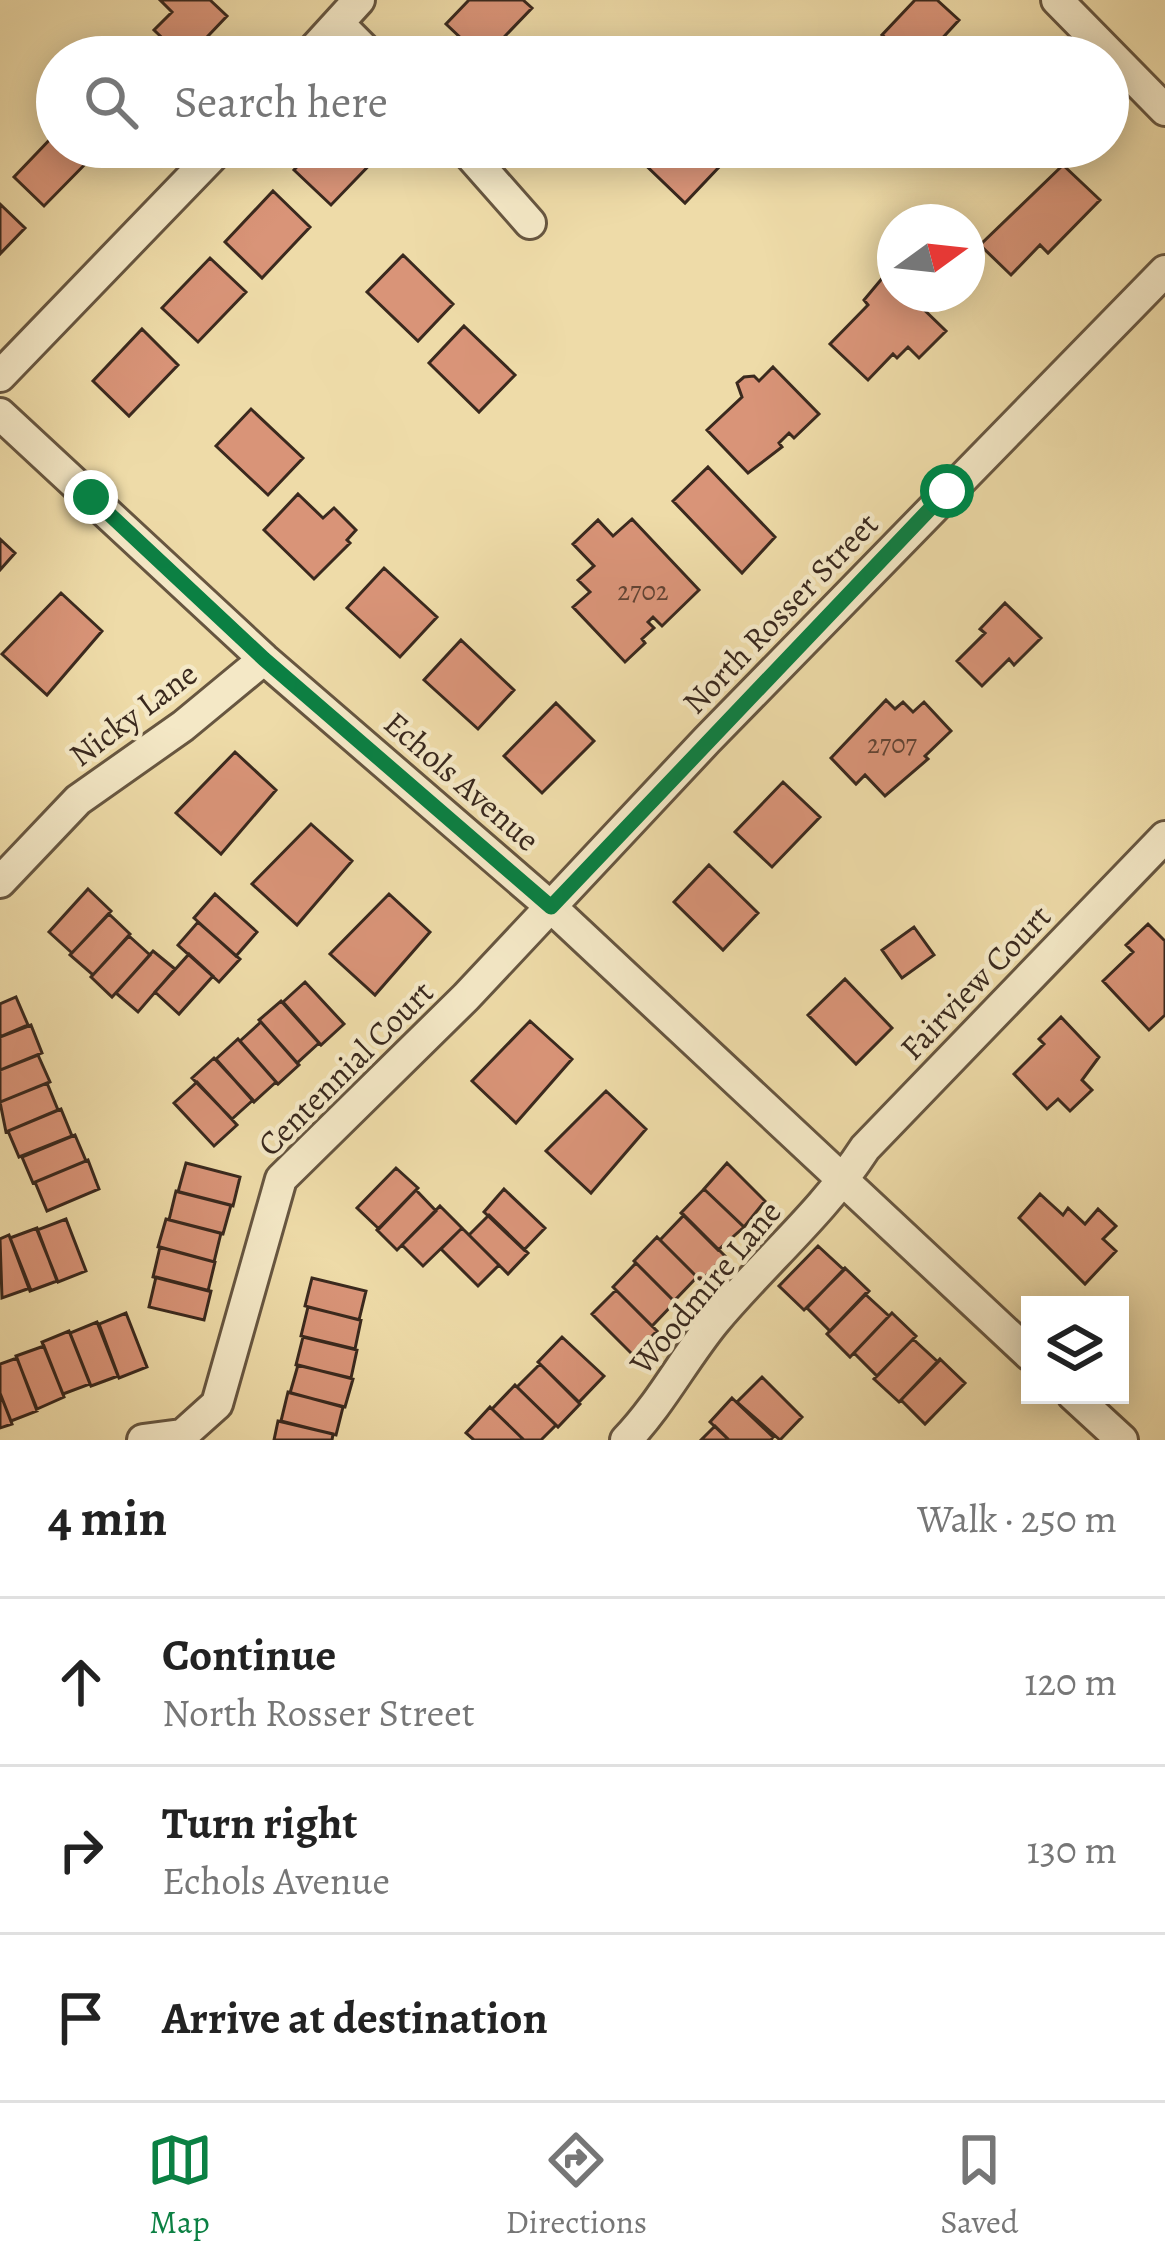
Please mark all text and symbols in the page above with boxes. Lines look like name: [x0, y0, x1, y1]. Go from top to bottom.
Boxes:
search box: [36, 36, 1129, 168]
icon: search: [78, 69, 144, 135]
text: Search here: [174, 71, 388, 133]
north arrow: [877, 204, 985, 312]
route start: [920, 464, 974, 518]
route end: [64, 470, 118, 524]
street label: North Rosser Street: [672, 502, 888, 724]
house number: 2702: [617, 573, 669, 609]
street label: Nicky Lane: [60, 651, 206, 777]
street label: Echols Avenue: [374, 701, 550, 861]
house number: 2707: [867, 726, 918, 762]
street label: Fairview Court: [889, 894, 1061, 1069]
street label: Centennial Court: [247, 970, 443, 1166]
street label: Woodmire Lane: [618, 1190, 791, 1384]
map controls: [1021, 1296, 1129, 1404]
button: layers: [1021, 1296, 1129, 1404]
text: 4 min: [48, 1483, 167, 1553]
text: Walk · 250 m: [917, 1492, 1117, 1545]
text: Continue: [162, 1624, 336, 1686]
icon: ahead: [48, 1649, 114, 1715]
text: 120 m: [1024, 1655, 1117, 1708]
text: North Rosser Street: [162, 1686, 475, 1739]
text: Turn right: [162, 1792, 357, 1854]
icon: right: [48, 1817, 114, 1883]
text: 130 m: [1026, 1823, 1117, 1876]
text: Echols Avenue: [162, 1854, 390, 1907]
icon: arrive: [48, 1985, 114, 2051]
text: Arrive at destination: [162, 1987, 548, 2049]
tab: Map: [147, 2127, 213, 2244]
tab: Directions: [506, 2127, 647, 2244]
tab: Saved: [940, 2127, 1018, 2244]

